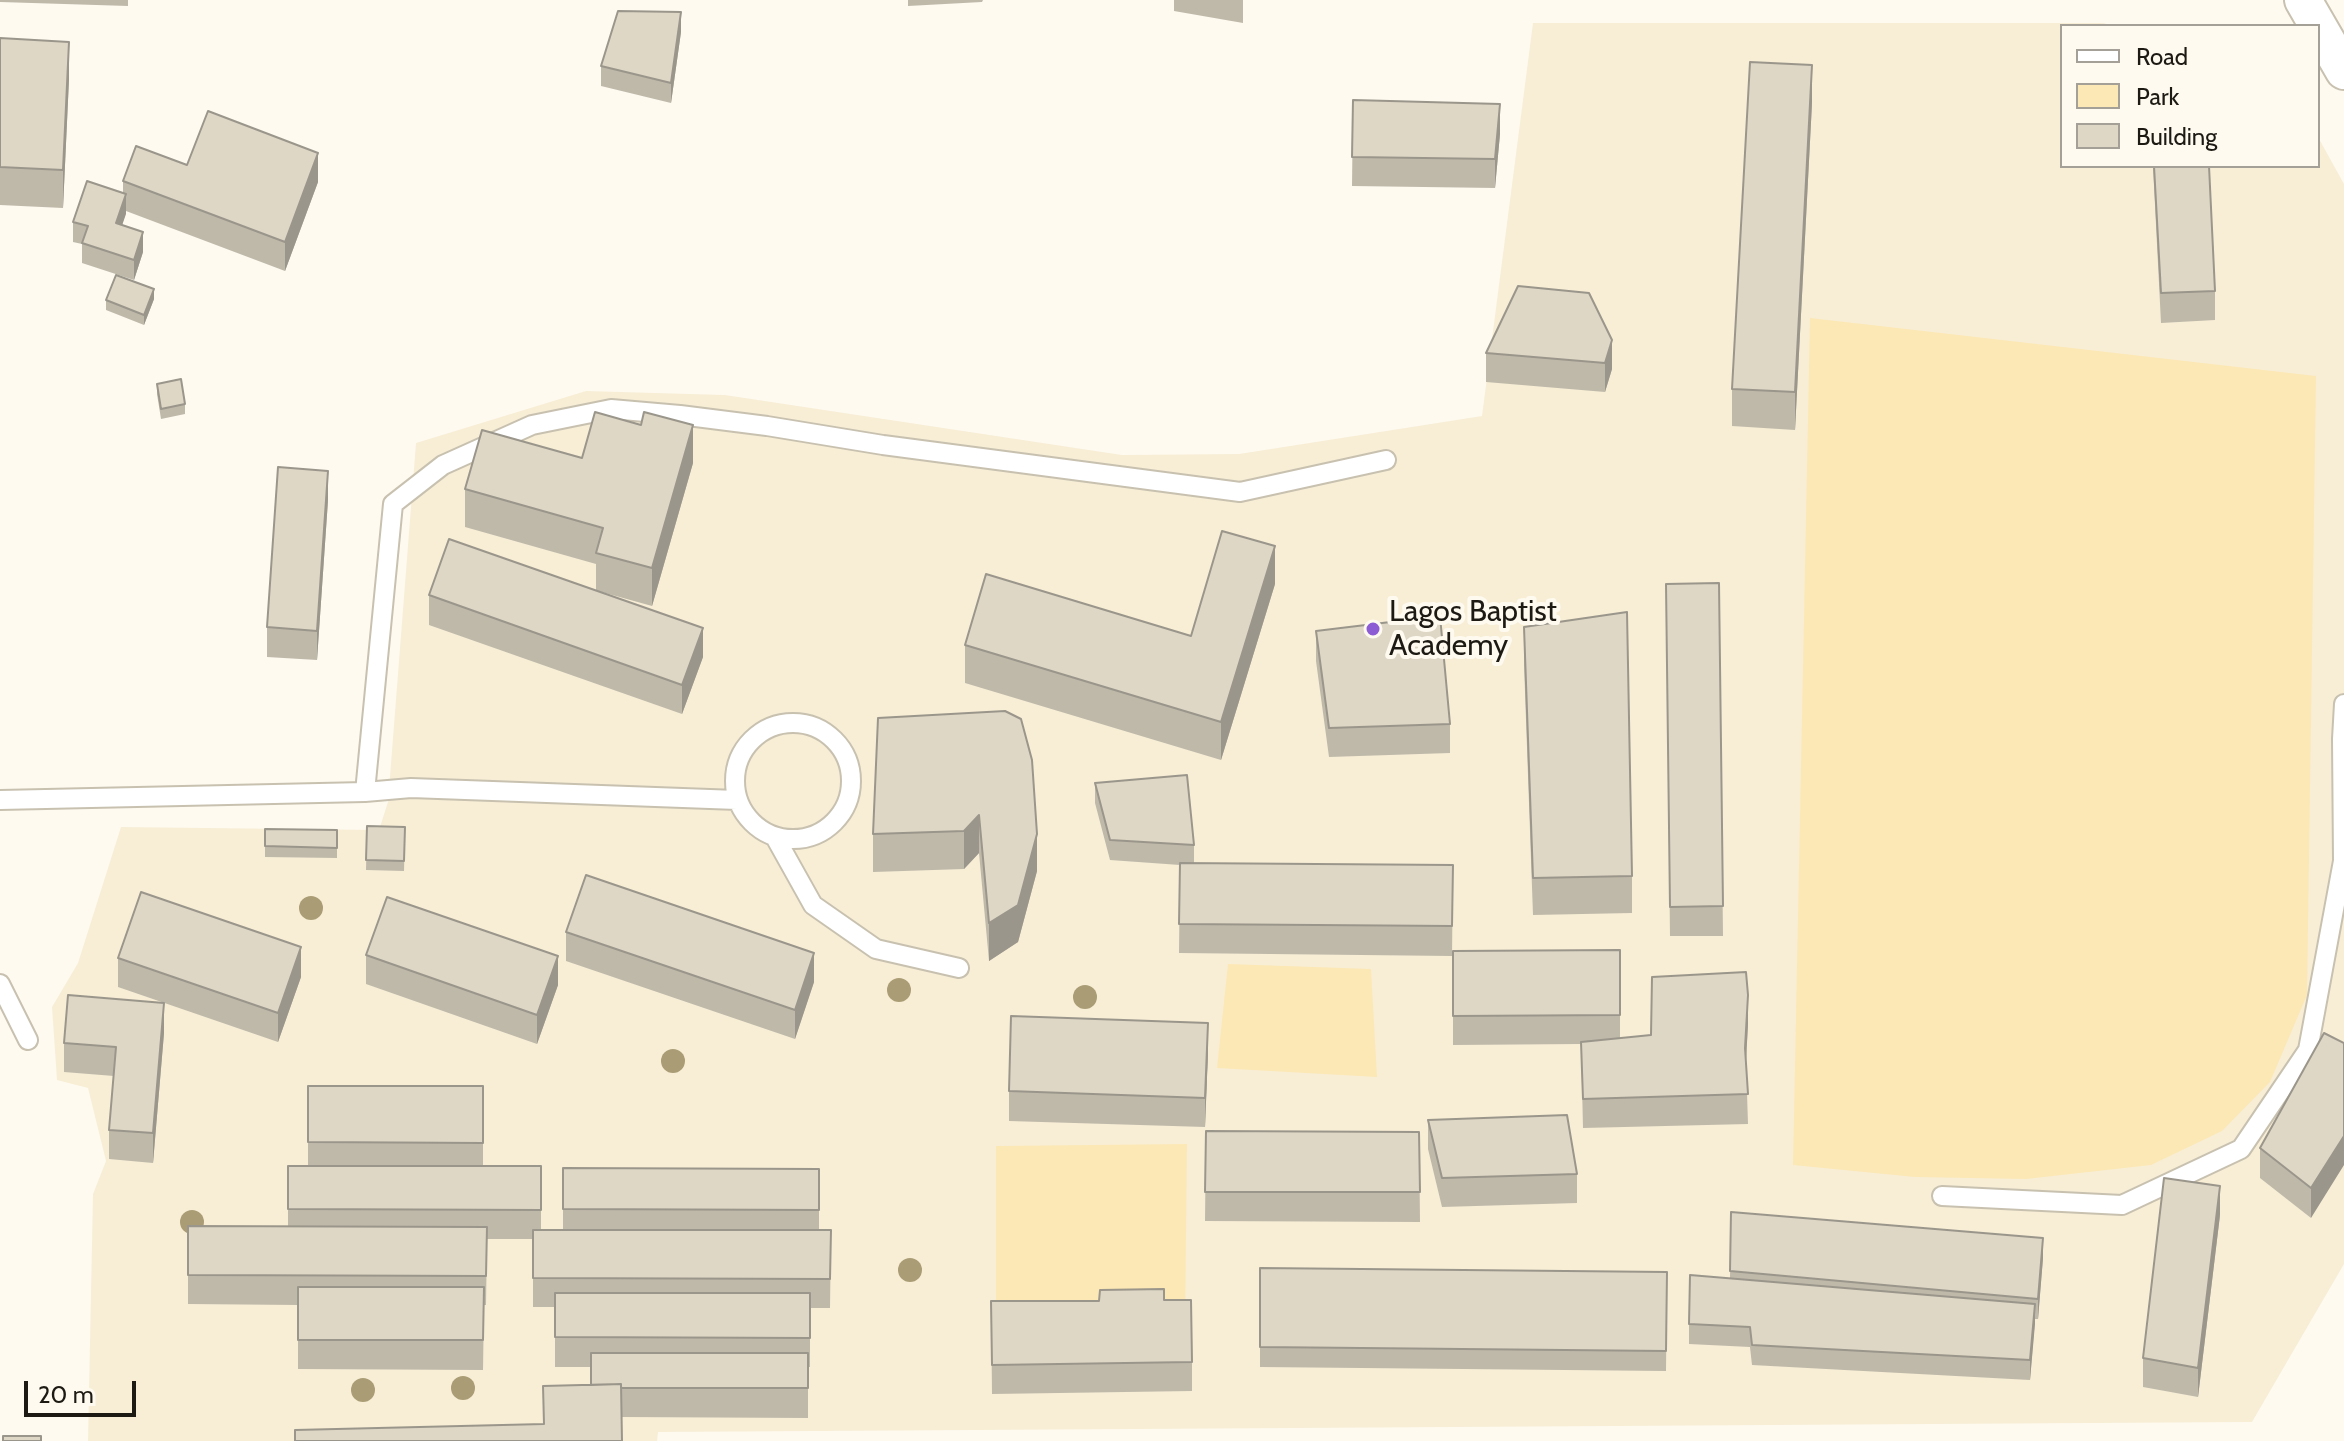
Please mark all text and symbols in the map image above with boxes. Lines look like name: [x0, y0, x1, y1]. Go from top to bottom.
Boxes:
legend: [2060, 24, 2320, 168]
text: Road: [2136, 42, 2188, 71]
text: Park: [2136, 82, 2179, 111]
text: Building: [2136, 122, 2217, 151]
place label: Lagos Baptist Academy: [1389, 594, 1557, 664]
marker: Lagos Baptist Academy: [1364, 620, 1382, 638]
scale bar: [28, 1365, 140, 1415]
text: 20 m: [38, 1380, 94, 1409]

